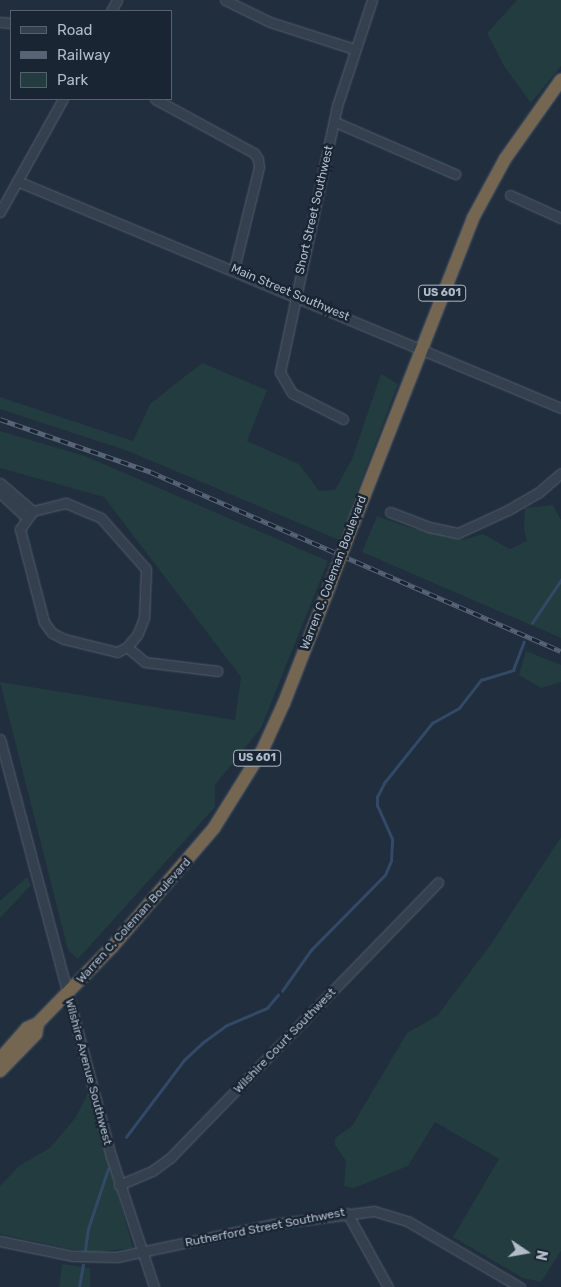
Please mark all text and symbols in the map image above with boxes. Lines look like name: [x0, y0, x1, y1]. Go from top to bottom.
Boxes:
legend: [10, 10, 172, 100]
text: Road: [57, 21, 93, 39]
text: Railway: [57, 46, 111, 64]
text: Park: [57, 71, 88, 89]
street label: Short Street Southwest: [293, 144, 337, 276]
street label: Main Street Southwest: [229, 261, 351, 325]
road number: US 601: [417, 284, 467, 302]
street label: Warren C. Coleman Boulevard: [298, 494, 370, 652]
road number: US 601: [232, 750, 282, 766]
street label: Warren C. Coleman Boulevard: [74, 855, 194, 987]
street label: Wilshire Court Southwest: [231, 985, 339, 1097]
street label: Wilshire Avenue Southwest: [61, 997, 115, 1147]
street label: Rutherford Street Southwest: [184, 1205, 346, 1251]
north arrow: [501, 1227, 551, 1277]
text: N: [532, 1249, 551, 1262]

